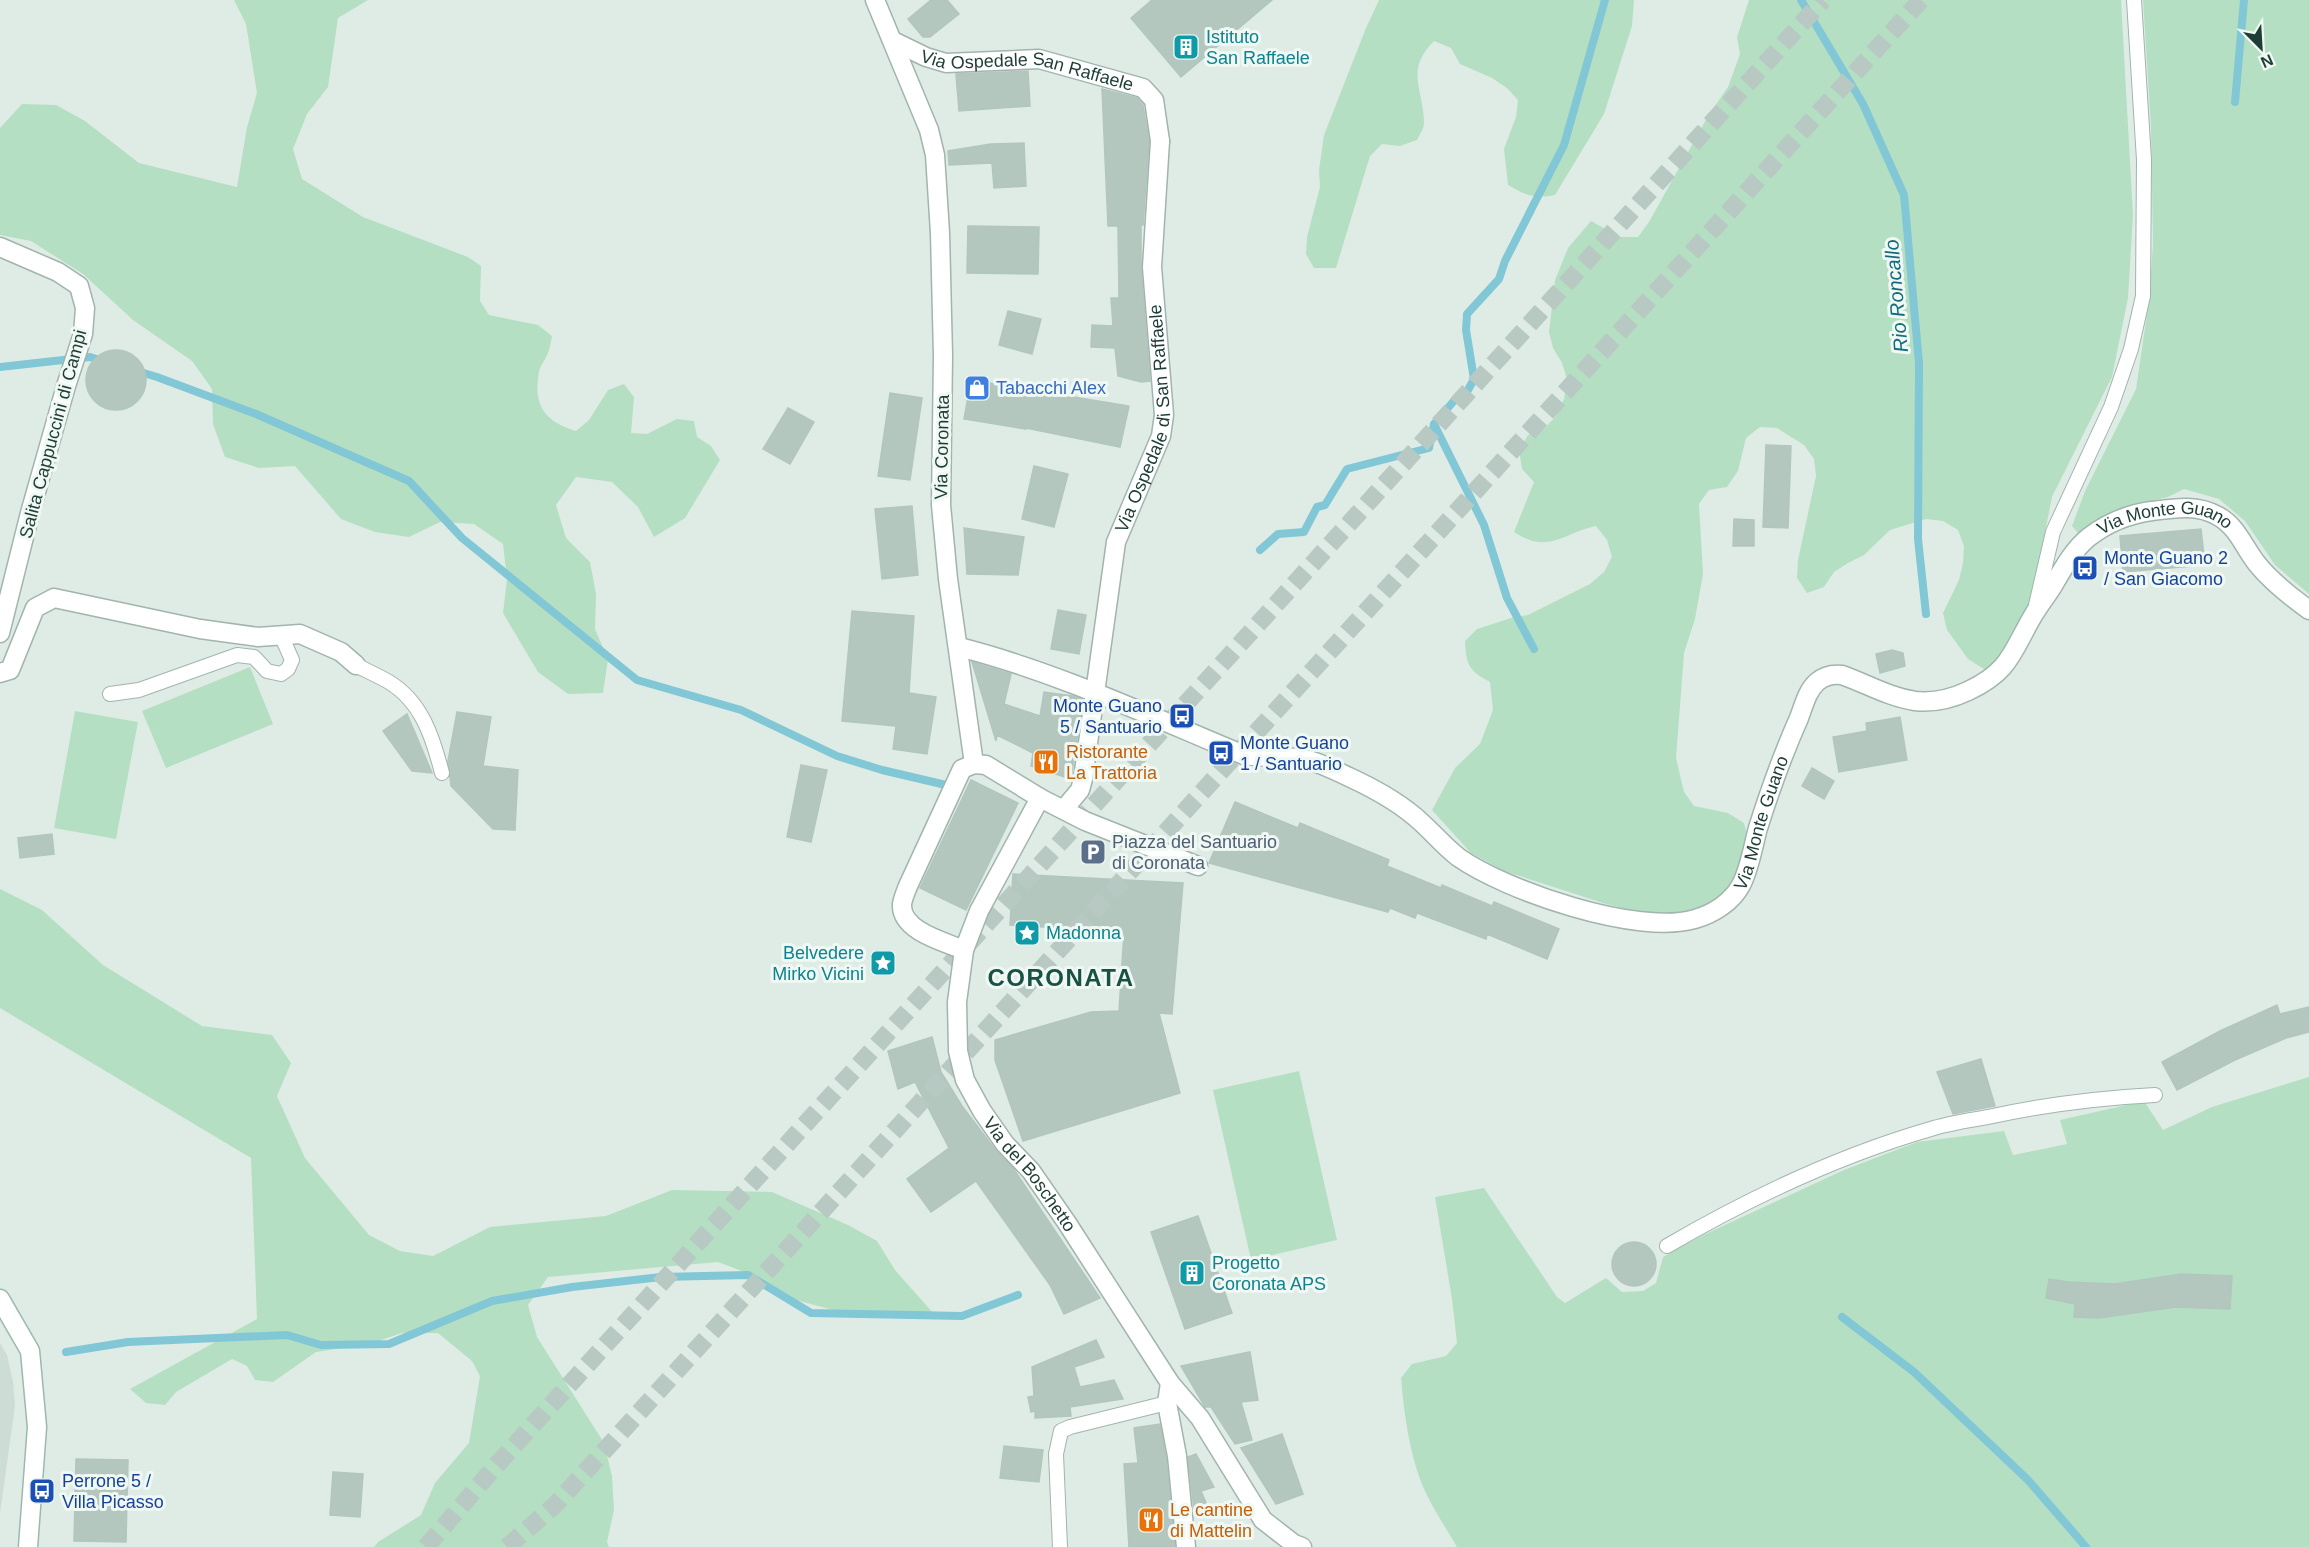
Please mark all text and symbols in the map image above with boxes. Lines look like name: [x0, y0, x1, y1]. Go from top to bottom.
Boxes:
north arrow: [2231, 18, 2291, 78]
place label: Istituto San Raffaele: [1206, 27, 1310, 68]
building icon: Istituto San Raffaele: [1171, 32, 1201, 62]
street label: Via Ospedale San Raffaele: [918, 46, 1136, 95]
text: N: [2258, 51, 2276, 71]
water label: Rio Roncallo: [1880, 239, 1912, 353]
street label: Via Ospedale di San Raffaele: [1111, 304, 1174, 535]
street label: Salita Cappuccini di Campi: [16, 328, 90, 540]
shop icon: Tabacchi Alex: [962, 373, 992, 403]
place label: Tabacchi Alex: [996, 378, 1106, 398]
street label: Via Coronata: [931, 393, 953, 500]
text: Via Monte Guano: [2094, 498, 2237, 539]
street label: Via Monte Guano: [2094, 521, 2234, 545]
place label: Monte Guano 2 / San Giacomo: [2104, 548, 2228, 589]
bus stop icon: Monte Guano 2 / San Giacomo: [2070, 553, 2100, 583]
place label: Monte Guano 5 / Santuario: [1053, 696, 1162, 737]
bus stop icon: Monte Guano 5 / Santuario: [1167, 701, 1197, 731]
place label: Monte Guano 1 / Santuario: [1240, 733, 1349, 774]
bus stop icon: Monte Guano 1 / Santuario: [1206, 738, 1236, 768]
place label: Ristorante La Trattoria: [1066, 742, 1158, 783]
restaurant icon: Ristorante La Trattoria: [1031, 747, 1061, 777]
street label: Via Monte Guano: [1730, 753, 1792, 893]
place label: Piazza del Santuario di Coronata: [1112, 832, 1277, 873]
parking icon: Piazza del Santuario di Coronata: [1078, 837, 1108, 867]
place icon: Madonna: [1012, 918, 1042, 948]
place label: Madonna: [1046, 923, 1122, 943]
place label: Belvedere Mirko Vicini: [772, 943, 864, 984]
place icon: Belvedere Mirko Vicini: [868, 948, 898, 978]
district label: CORONATA: [987, 964, 1135, 991]
street label: Via del Boschetto: [979, 1113, 1080, 1235]
place label: Progetto Coronata APS: [1212, 1253, 1326, 1294]
building icon: Progetto Coronata APS: [1177, 1258, 1207, 1288]
place label: Perrone 5 / Villa Picasso: [62, 1471, 164, 1512]
bus stop icon: Perrone 5 / Villa Picasso: [27, 1476, 57, 1506]
place label: Le cantine di Mattelin: [1170, 1500, 1253, 1541]
restaurant icon: Le cantine di Mattelin: [1136, 1505, 1166, 1535]

